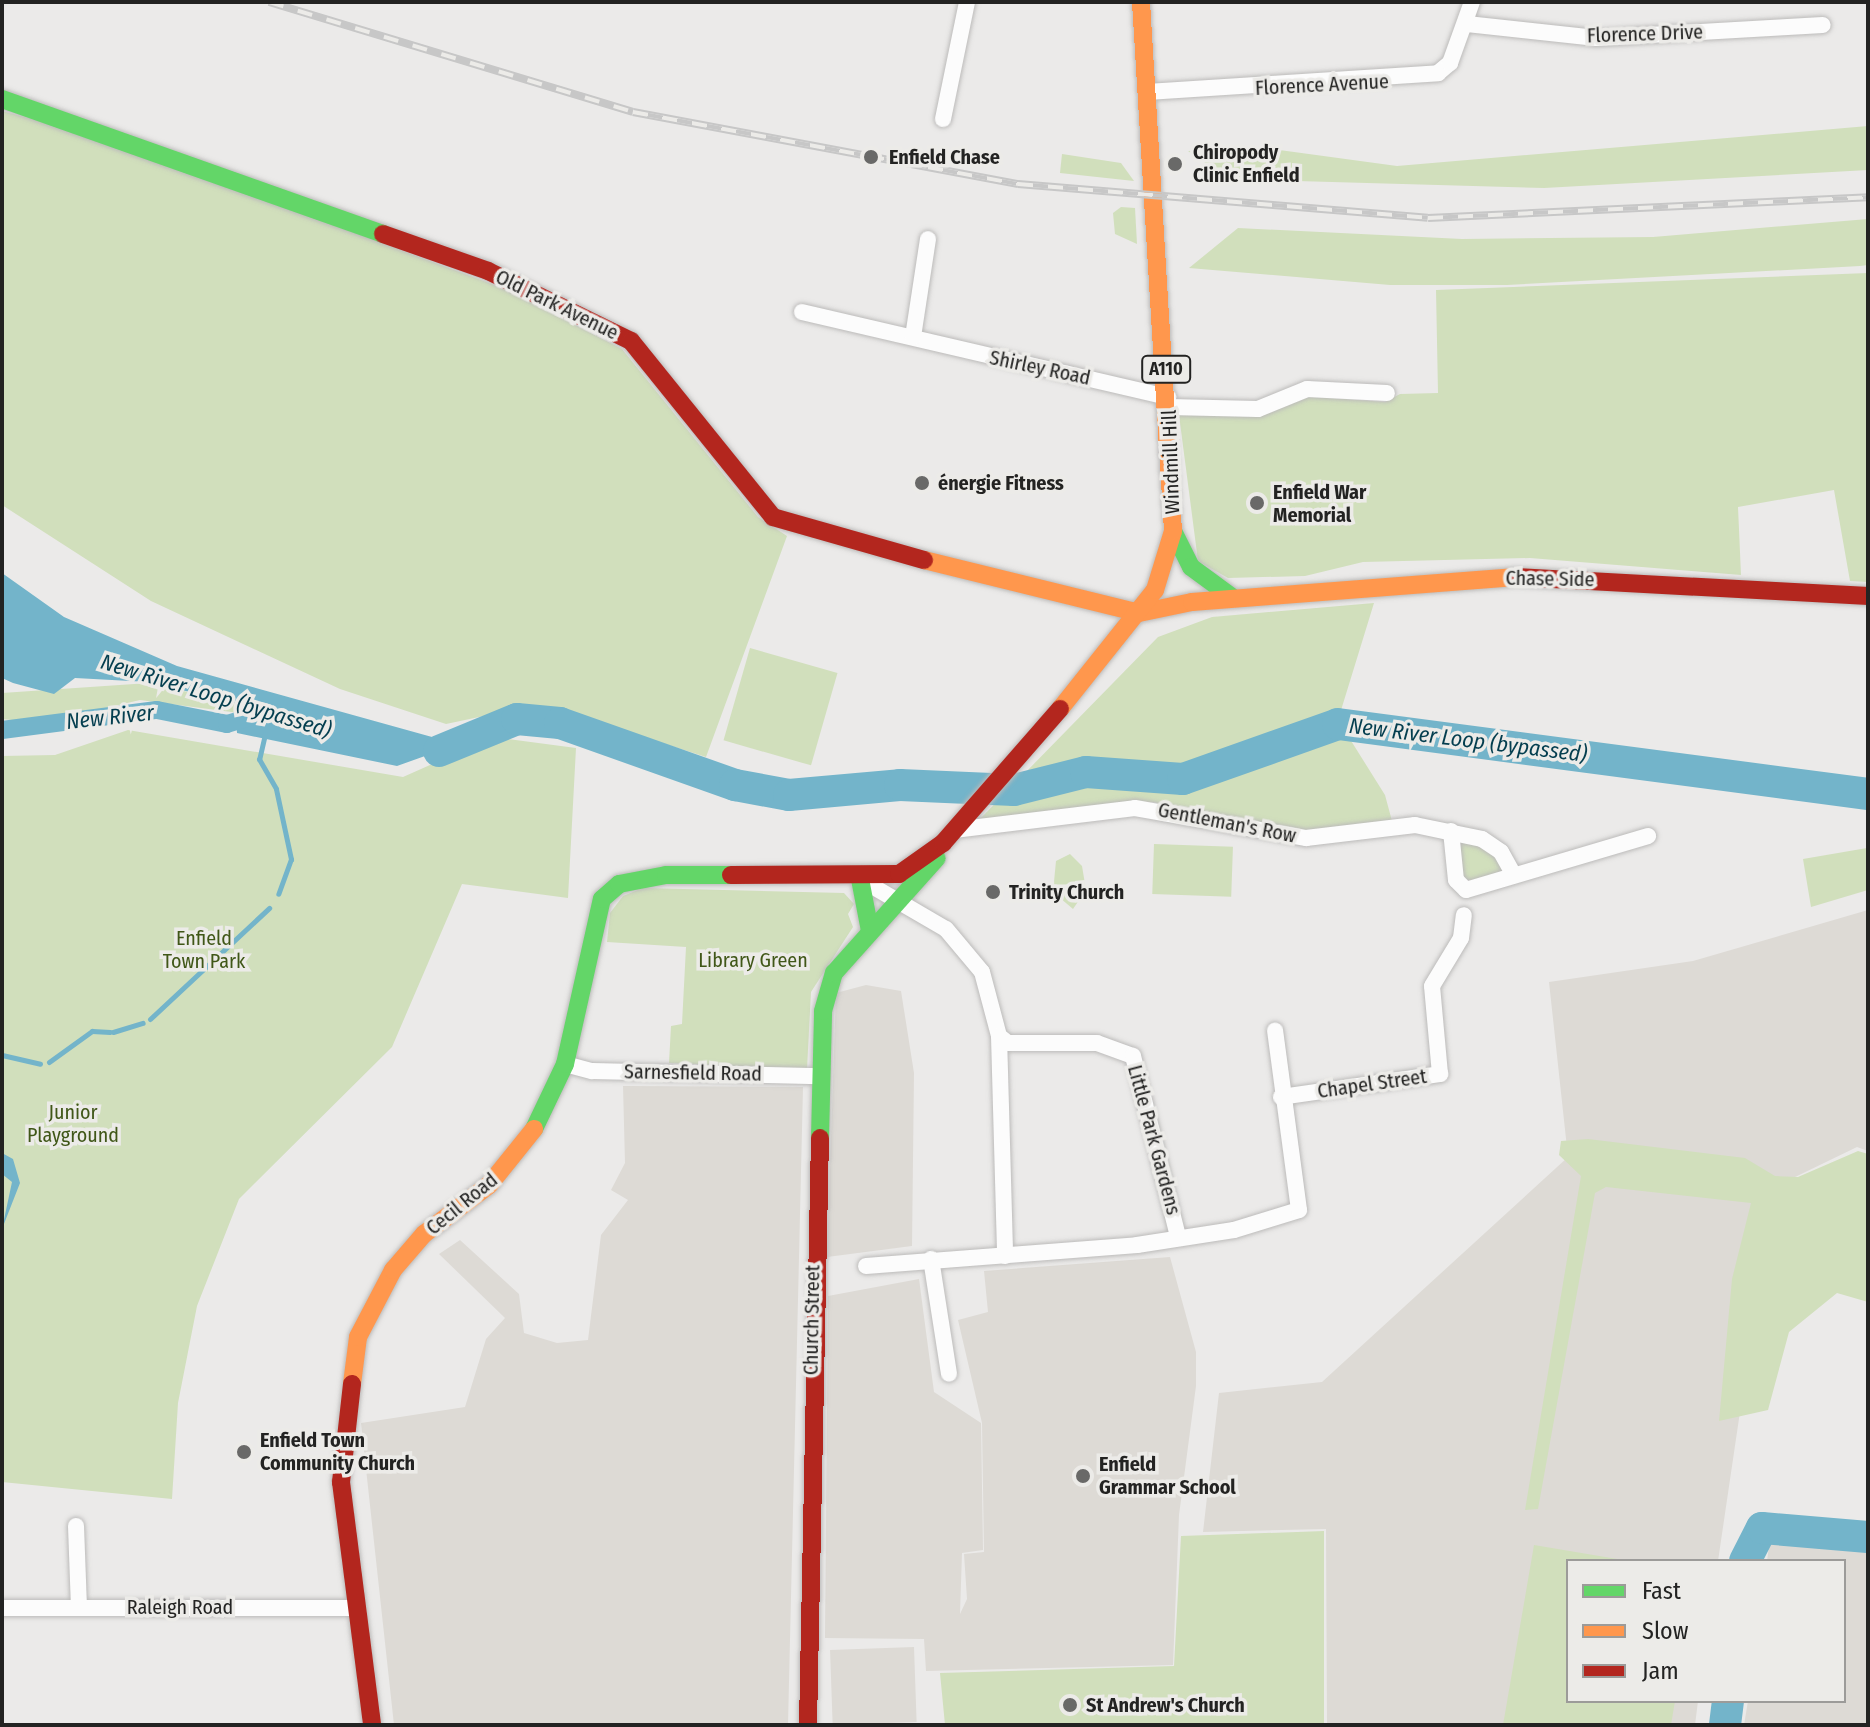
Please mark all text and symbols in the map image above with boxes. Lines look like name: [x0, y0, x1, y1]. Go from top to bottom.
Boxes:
street label: Florence Drive: [1587, 20, 1703, 48]
street label: Florence Avenue: [1254, 70, 1390, 100]
place label: Chiropody Clinic Enfield: [1193, 140, 1300, 187]
place label: Enfield Chase: [889, 145, 1000, 169]
marker: Enfield Chase: [860, 146, 882, 168]
marker: Chiropody Clinic Enfield: [1164, 153, 1186, 175]
street label: Old Park Avenue: [492, 265, 622, 345]
street label: Shirley Road: [987, 346, 1093, 390]
road number: A110: [1140, 355, 1192, 383]
street label: Windmill Hill: [1157, 409, 1185, 515]
place label: énergie Fitness: [938, 471, 1064, 495]
marker: énergie Fitness: [913, 474, 931, 492]
place label: Enfield War Memorial: [1273, 480, 1366, 527]
marker: Enfield War Memorial: [1248, 494, 1266, 512]
street label: Chase Side: [1505, 566, 1595, 592]
water label: New River Loop (bypassed): [98, 648, 334, 744]
water label: New River: [65, 699, 155, 735]
water label: New River Loop (bypassed): [1347, 712, 1589, 768]
street label: Gentleman's Row: [1156, 798, 1298, 848]
place label: Trinity Church: [1009, 880, 1124, 904]
marker: Trinity Church: [984, 883, 1002, 901]
park label: Enfield Town Park: [163, 926, 245, 973]
park label: Library Green: [698, 948, 808, 972]
street label: Sarnesfield Road: [624, 1060, 762, 1086]
street label: Little Park Gardens: [1122, 1062, 1186, 1218]
street label: Chapel Street: [1316, 1064, 1428, 1104]
park label: Junior Playground: [27, 1100, 119, 1147]
street label: Cecil Road: [422, 1168, 502, 1240]
street label: Church Street: [799, 1265, 825, 1375]
place label: Enfield Town Community Church: [260, 1428, 415, 1475]
marker: Enfield Town Community Church: [235, 1443, 253, 1461]
place label: Enfield Grammar School: [1099, 1452, 1236, 1499]
marker: Enfield Grammar School: [1074, 1467, 1092, 1485]
legend: [1566, 1559, 1846, 1703]
text: Fast: [1642, 1577, 1681, 1605]
street label: Raleigh Road: [127, 1595, 233, 1619]
text: Slow: [1642, 1617, 1688, 1645]
text: Jam: [1642, 1657, 1679, 1685]
place label: St Andrew's Church: [1086, 1693, 1245, 1717]
marker: St Andrew's Church: [1061, 1696, 1079, 1714]

